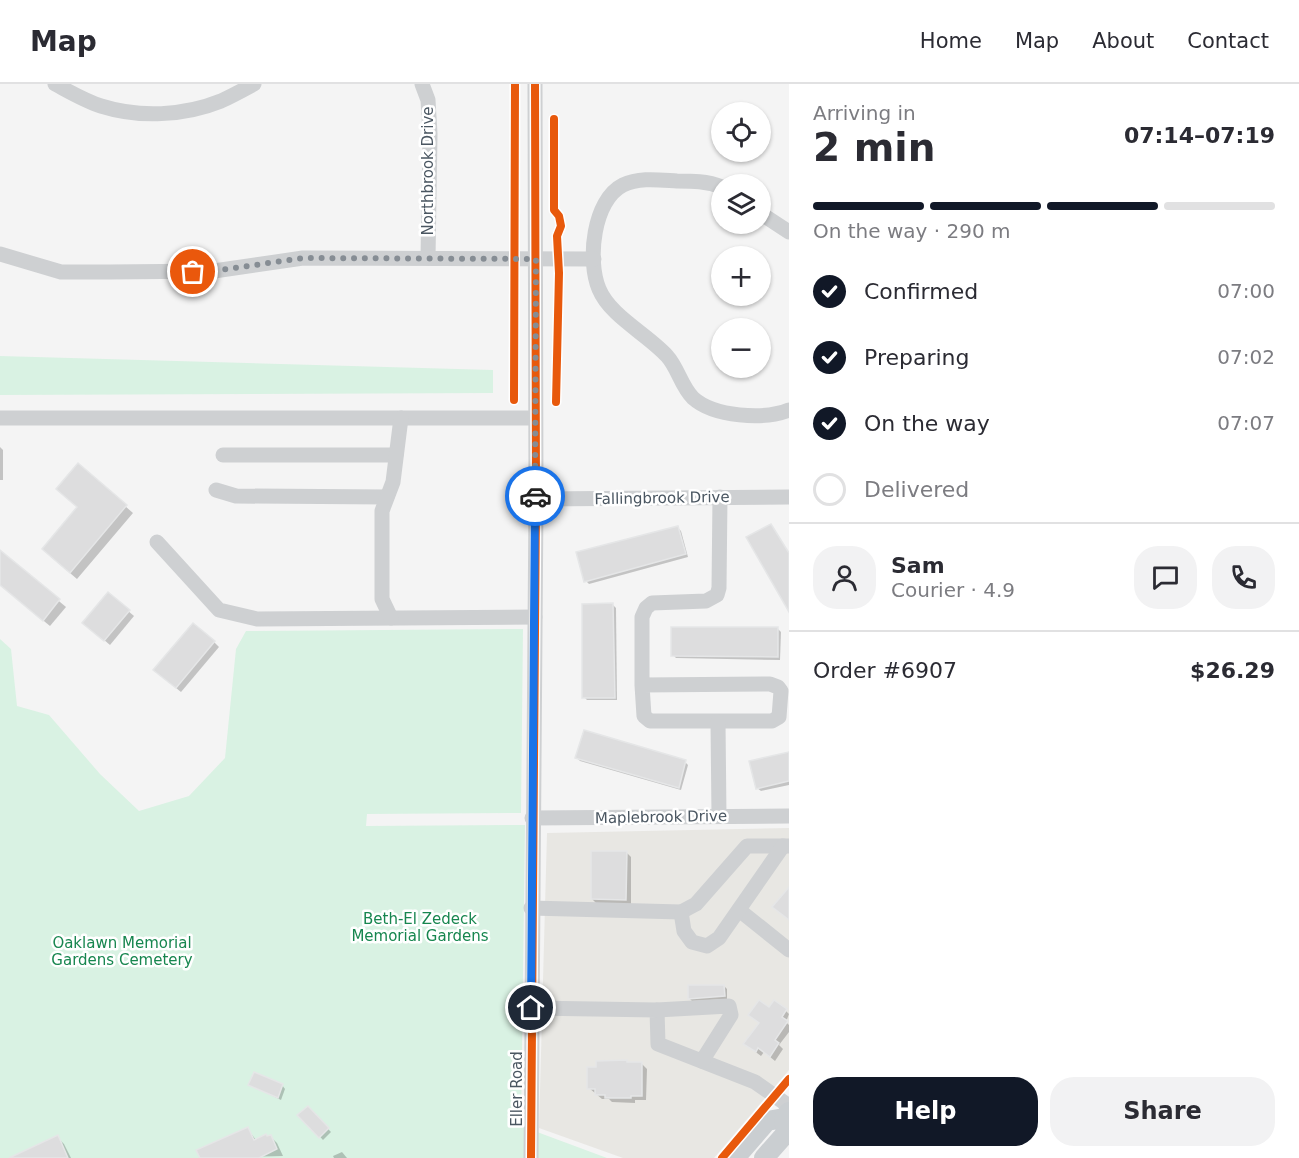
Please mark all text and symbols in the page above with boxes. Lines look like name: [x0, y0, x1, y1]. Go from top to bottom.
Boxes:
text: Map: [30, 25, 97, 58]
text: Home: [920, 29, 982, 53]
text: Map: [1015, 29, 1059, 53]
text: About: [1092, 29, 1154, 53]
text: Contact: [1187, 29, 1269, 53]
text: Arriving in: [813, 101, 916, 125]
map controls: [711, 102, 771, 378]
button: locate: [711, 102, 771, 162]
street label: Northbrook Drive: [419, 106, 437, 236]
text: 07:14–07:19: [1124, 123, 1275, 148]
text: 2 min: [813, 125, 935, 170]
button: layers: [711, 174, 771, 234]
text: On the way · 290 m: [813, 219, 1011, 243]
pin: [167, 246, 218, 297]
button: +: [711, 246, 771, 306]
icon: bag: [176, 255, 209, 288]
icon: check: [813, 275, 846, 308]
text: Confirmed: [864, 279, 978, 304]
text: 07:00: [1217, 279, 1275, 303]
button: −: [711, 318, 771, 378]
icon: check: [813, 341, 846, 374]
text: Preparing: [864, 345, 970, 370]
text: 07:02: [1217, 345, 1275, 369]
icon: check: [813, 407, 846, 440]
text: On the way: [864, 411, 990, 436]
text: 07:07: [1217, 411, 1275, 435]
courier: [505, 466, 565, 526]
text: Delivered: [864, 477, 969, 502]
icon: car: [519, 480, 552, 513]
street label: Fallingbrook Drive: [594, 488, 730, 508]
button: person: [813, 546, 876, 609]
button: chat: [1134, 546, 1197, 609]
button: phone: [1212, 546, 1275, 609]
text: Sam: [891, 553, 945, 578]
text: Courier · 4.9: [891, 578, 1015, 602]
text: Order #6907: [813, 658, 957, 683]
text: $26.29: [1190, 658, 1275, 683]
street label: Maplebrook Drive: [595, 807, 727, 827]
park label: Beth-El Zedeck Memorial Gardens: [351, 910, 489, 945]
park label: Oaklawn Memorial Gardens Cemetery: [51, 934, 193, 969]
pin: [505, 982, 556, 1033]
icon: home: [514, 991, 547, 1024]
street label: Eller Road: [508, 1051, 526, 1127]
button: Help: [813, 1077, 1038, 1146]
button: Share: [1050, 1077, 1275, 1146]

